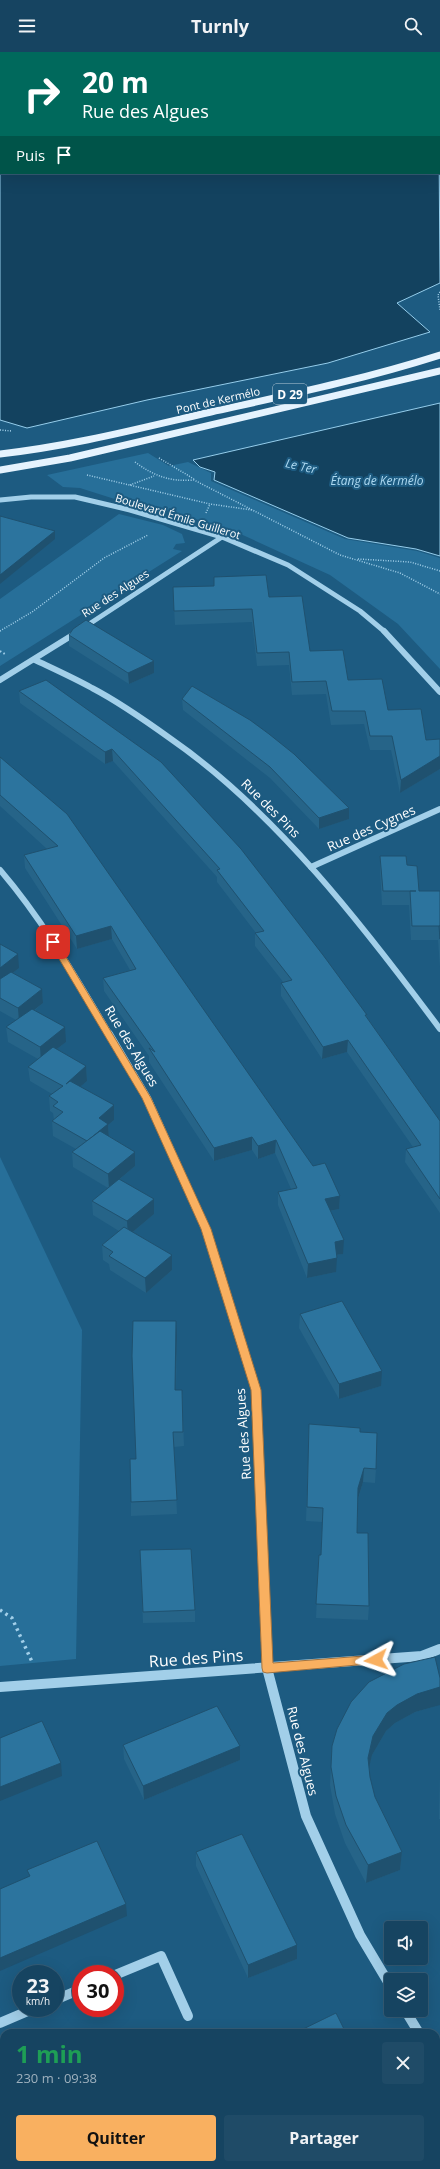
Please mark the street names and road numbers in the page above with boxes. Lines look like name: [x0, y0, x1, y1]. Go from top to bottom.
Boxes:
street label: Pont de Kermélo: [175, 383, 262, 417]
road number: D 29: [273, 384, 307, 404]
street label: Boulevard Émile Guillerot: [114, 490, 243, 542]
street label: Rue des Algues: [78, 566, 152, 620]
street label: Rue des Pins: [237, 774, 305, 842]
street label: Rue des Cygnes: [324, 801, 418, 855]
street label: Rue des Algues: [101, 1002, 163, 1090]
street label: Rue des Algues: [231, 1388, 255, 1480]
street label: Rue des Pins: [148, 1644, 244, 1672]
street label: Rue des Algues: [283, 1704, 323, 1798]

